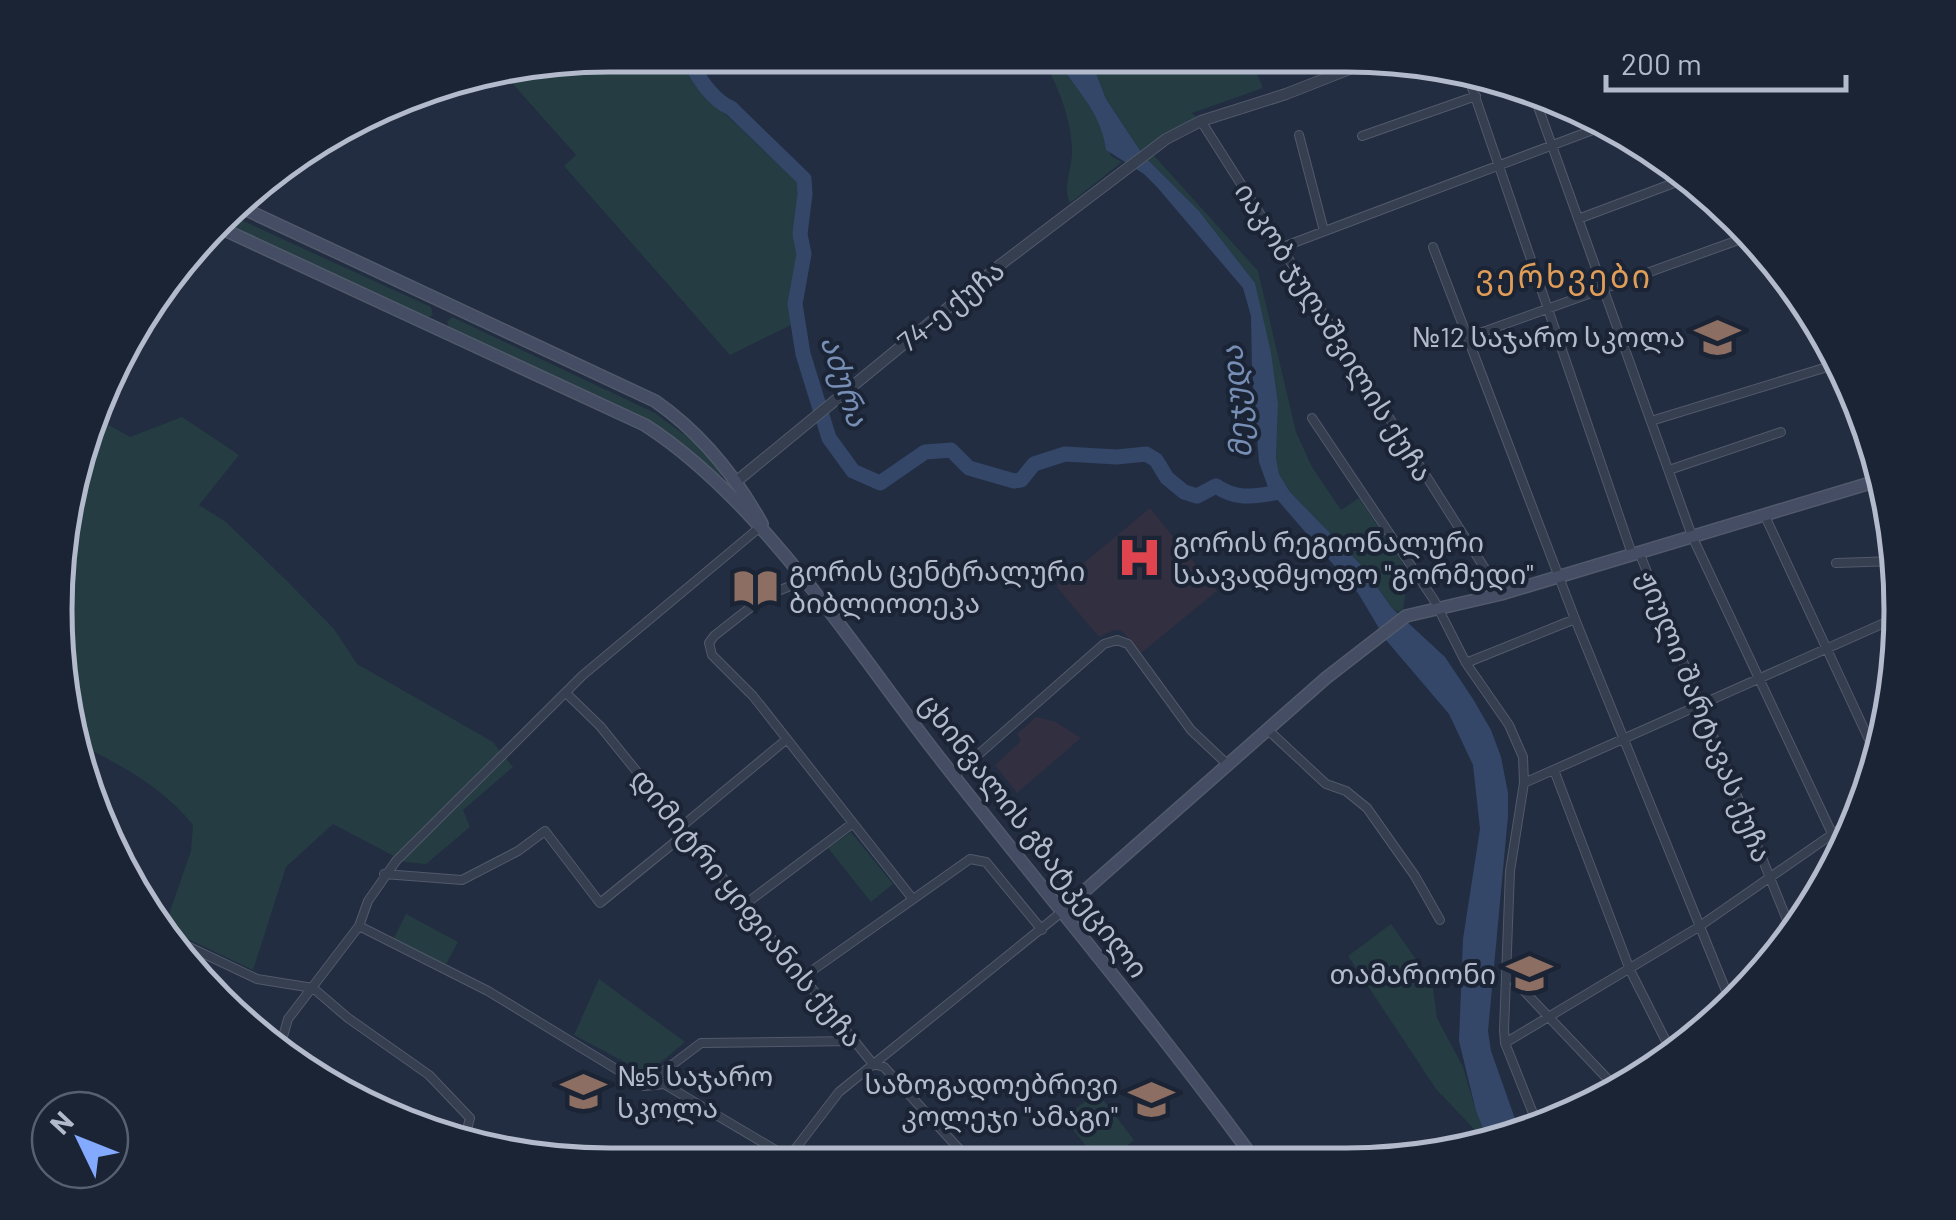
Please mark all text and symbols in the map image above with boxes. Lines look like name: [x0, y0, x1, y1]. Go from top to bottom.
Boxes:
scale bar: [1606, 30, 1846, 92]
text: 200 m: [1621, 45, 1702, 81]
street label: იაკობ ჯუღაშვილის ქუჩა: [1228, 176, 1441, 488]
street label: 74-ე ქუჩა: [890, 252, 1011, 359]
district label: ვერხვები: [1475, 256, 1653, 296]
school or university icon: №12 საჯარო სკოლა: [1694, 313, 1742, 361]
place label: №12 საჯარო სკოლა: [1412, 319, 1685, 354]
water label: აძურა: [812, 330, 878, 431]
water label: მეჯუდა: [1212, 344, 1260, 460]
place label: გორის რეგიონალური საავადმყოფო "გორმედი": [1173, 524, 1534, 591]
hospital icon: გორის რეგიონალური საავადმყოფო "გორმედი": [1116, 534, 1164, 582]
place label: გორის ცენტრალური ბიბლიოთეკა: [789, 553, 1085, 620]
library icon: გორის ცენტრალური ბიბლიოთეკა: [732, 563, 780, 611]
street label: ჟიული შარტავას ქუჩა: [1631, 564, 1780, 867]
street label: ცხინვალის გზატკეცილი: [913, 687, 1156, 985]
street label: დიმიტრი ყიფიანის ქუჩა: [624, 761, 871, 1054]
school or university icon: თამარიონი: [1505, 950, 1553, 998]
place label: თამარიონი: [1330, 956, 1496, 990]
place label: №5 საჯარო სკოლა: [617, 1058, 773, 1125]
place label: საზოგადოებრივი კოლეჯი "ამაგი": [865, 1066, 1118, 1133]
school or university icon: №5 საჯარო სკოლა: [560, 1068, 608, 1116]
school or university icon: საზოგადოებრივი კოლეჯი "ამაგი": [1127, 1076, 1175, 1124]
north arrow: [30, 1090, 130, 1190]
text: N: [42, 1104, 80, 1141]

